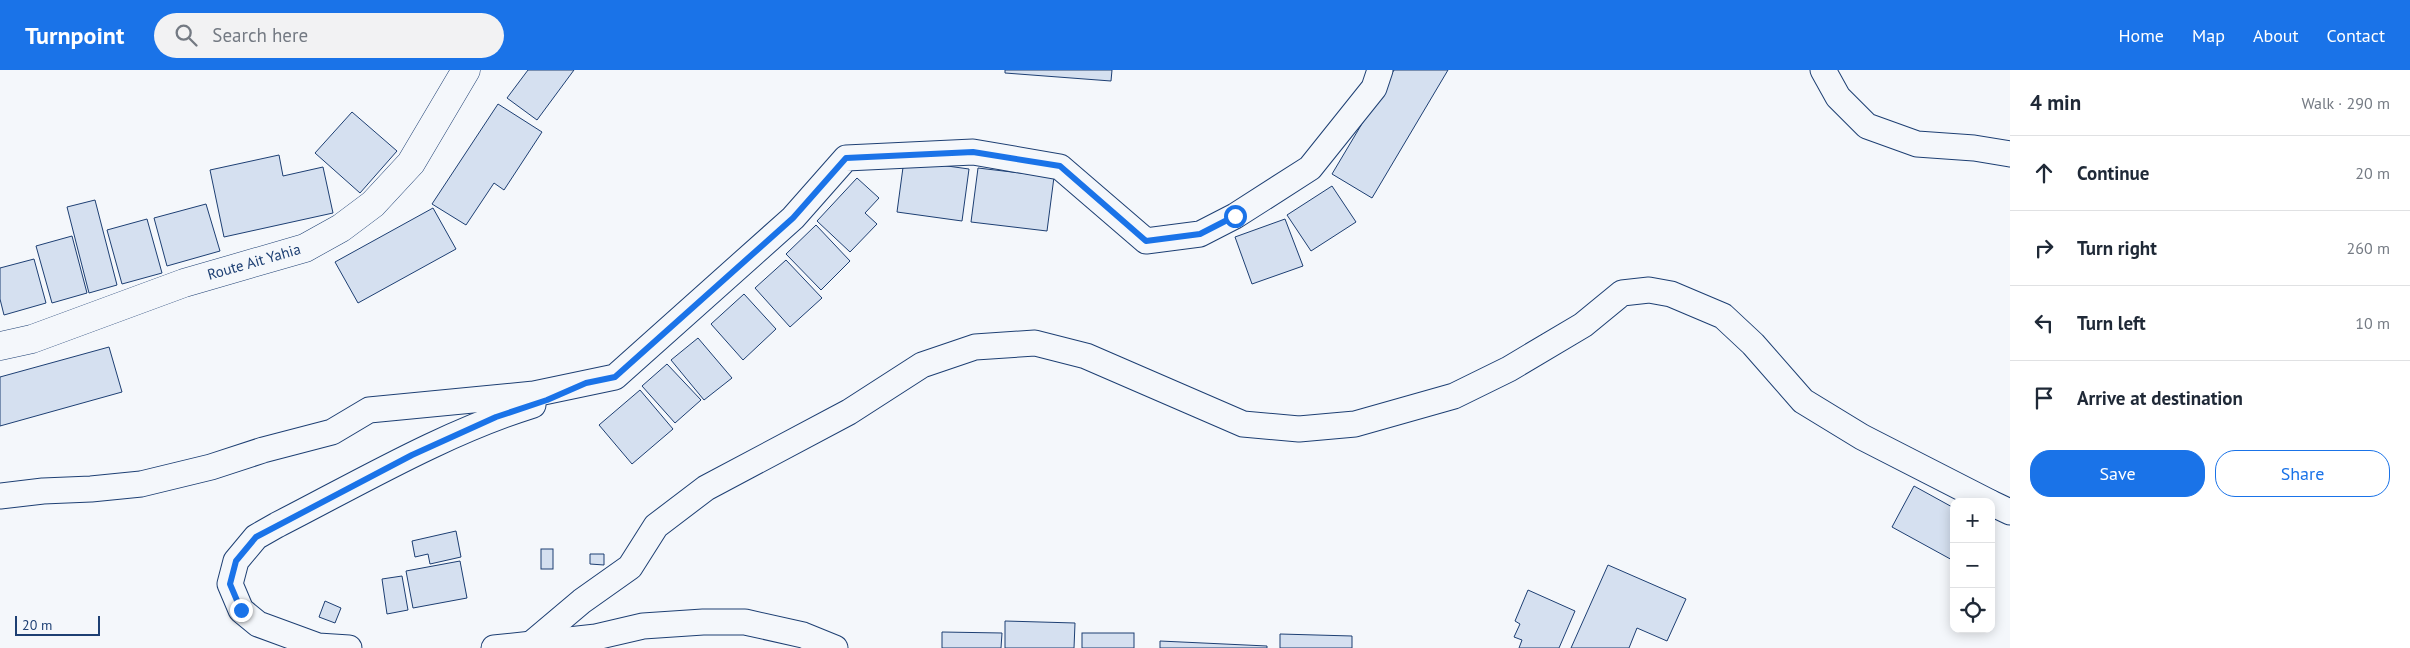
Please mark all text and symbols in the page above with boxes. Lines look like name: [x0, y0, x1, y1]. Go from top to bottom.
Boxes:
search box: [154, 13, 504, 58]
text: Turnpoint: [25, 20, 124, 51]
icon: search: [172, 21, 200, 49]
text: Search here: [212, 23, 308, 47]
text: Home: [2118, 24, 2164, 47]
text: Map: [2192, 24, 2225, 47]
text: About: [2253, 24, 2299, 47]
text: Contact: [2327, 24, 2385, 47]
text: 4 min: [2030, 89, 2081, 116]
text: Walk · 290 m: [2301, 93, 2390, 113]
icon: ahead: [2030, 159, 2058, 187]
text: Continue: [2077, 161, 2149, 185]
text: 20 m: [2355, 163, 2390, 183]
route start: [1224, 205, 1247, 228]
icon: right: [2030, 234, 2058, 262]
text: Turn right: [2077, 236, 2157, 260]
text: 260 m: [2347, 238, 2390, 258]
street label: Route Ait Yahia: [205, 239, 303, 284]
icon: left: [2030, 309, 2058, 337]
text: Turn left: [2077, 311, 2146, 335]
text: 10 m: [2355, 313, 2390, 333]
icon: arrive: [2030, 384, 2058, 412]
text: Arrive at destination: [2077, 386, 2243, 410]
button: Save: [2030, 450, 2205, 497]
button: Share: [2215, 450, 2390, 497]
map controls: [1950, 498, 1995, 633]
button: +: [1950, 498, 1995, 543]
button: −: [1950, 543, 1995, 588]
button: locate: [1950, 588, 1995, 633]
route end: [230, 599, 253, 622]
scale bar: [15, 613, 100, 636]
text: 20 m: [22, 616, 52, 634]

